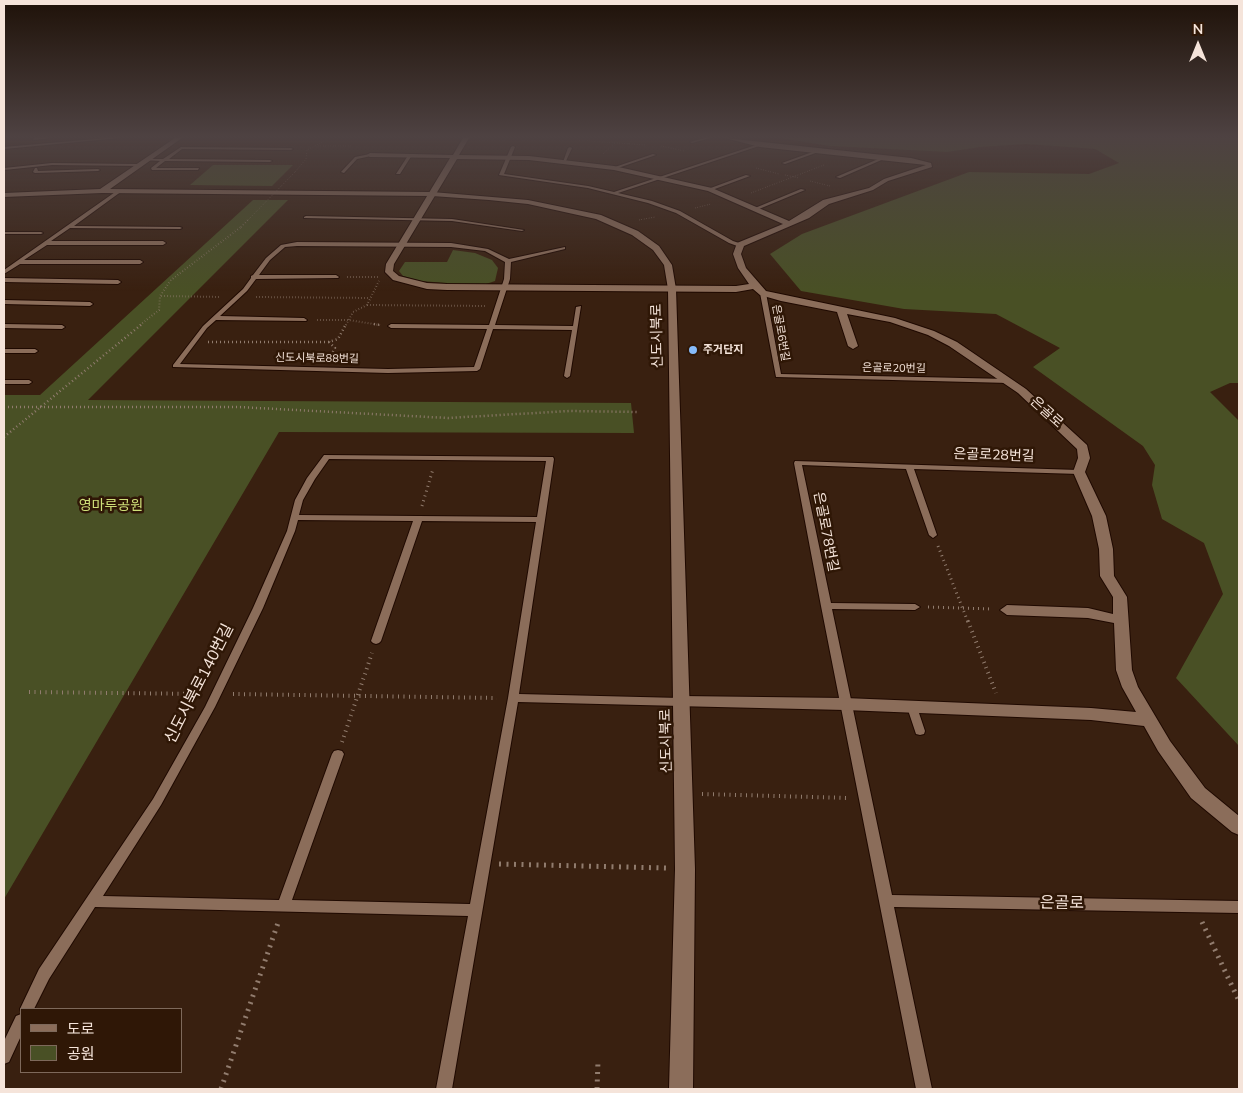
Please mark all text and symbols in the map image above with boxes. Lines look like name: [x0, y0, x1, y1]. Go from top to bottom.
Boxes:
north arrow: [1173, 20, 1223, 70]
text: N: [1193, 20, 1203, 39]
street label: 신도시북로: [649, 304, 667, 368]
street label: 은골로6번길: [769, 304, 791, 362]
place label: 주거단지: [703, 343, 743, 357]
marker: 주거단지: [687, 344, 699, 356]
street label: 신도시북로88번길: [275, 352, 359, 366]
street label: 은골로20번길: [862, 362, 926, 376]
street label: 은골로: [1026, 394, 1066, 432]
street label: 은골로28번길: [953, 446, 1035, 466]
street label: 은골로78번길: [809, 491, 841, 573]
park label: 영마루공원: [79, 499, 143, 515]
street label: 신도시북로140번길: [162, 621, 238, 747]
street label: 신도시북로: [658, 709, 676, 773]
street label: 은골로: [1040, 894, 1084, 914]
legend: [20, 1008, 182, 1073]
text: 도로: [67, 1019, 95, 1039]
text: 공원: [67, 1044, 95, 1064]

